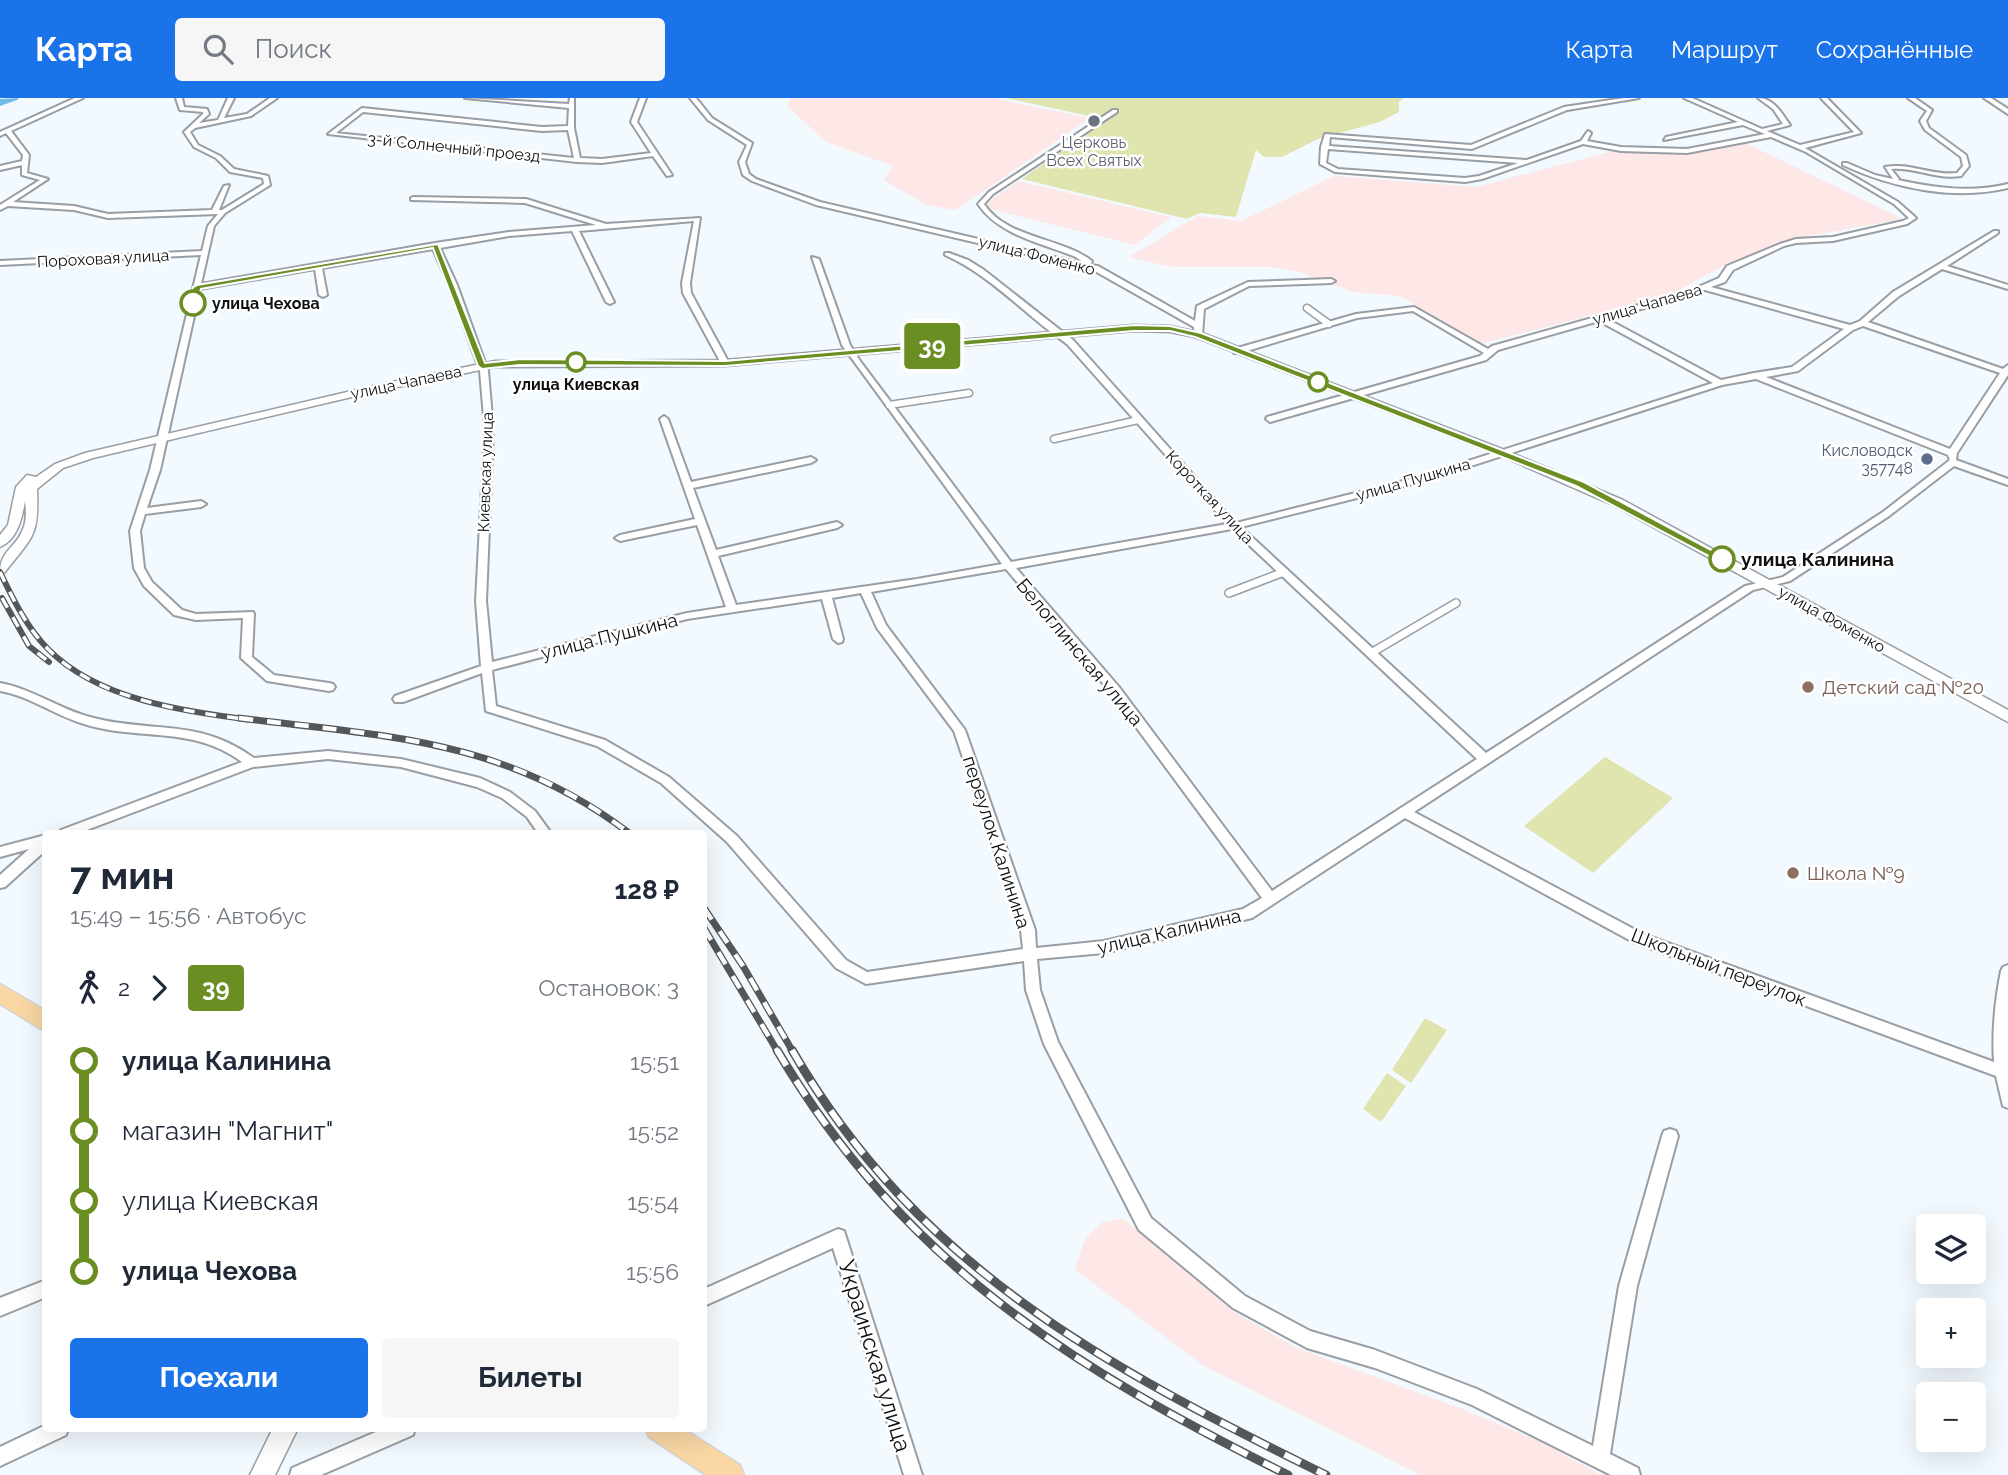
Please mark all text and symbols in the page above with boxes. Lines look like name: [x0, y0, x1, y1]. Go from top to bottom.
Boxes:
search box: [175, 18, 665, 81]
text: Карта: [35, 30, 133, 69]
icon: search: [199, 30, 237, 68]
text: Поиск: [255, 34, 332, 64]
text: Карта: [1565, 35, 1633, 64]
text: Маршрут: [1671, 35, 1778, 64]
text: Сохранённые: [1816, 35, 1973, 64]
marker: Церковь Всех Святых: [1086, 113, 1102, 129]
street label: 3-й Солнечный проезд: [367, 129, 541, 166]
place label: Церковь Всех Святых: [1046, 133, 1142, 170]
street label: улица Фоменко: [977, 232, 1097, 279]
street label: Пороховая улица: [36, 246, 170, 271]
street label: улица Чапаева: [1590, 280, 1704, 329]
marker: улица Чехова: [180, 290, 206, 316]
place label: улица Чехова: [212, 294, 320, 313]
line badge: 39: [900, 323, 964, 369]
text: 39: [918, 331, 946, 360]
marker: улица Киевская: [566, 352, 586, 372]
street label: улица Чапаева: [349, 361, 463, 404]
unlabelled marker: [1308, 372, 1328, 392]
place label: улица Киевская: [513, 375, 639, 394]
street label: Киевская улица: [474, 411, 497, 533]
place label: Кисловодск 357748: [1821, 441, 1913, 478]
street label: Короткая улица: [1162, 447, 1258, 548]
marker: Кисловодск 357748: [1919, 451, 1935, 467]
street label: улица Пушкина: [1354, 454, 1473, 505]
marker: улица Калинина: [1709, 546, 1735, 572]
place label: улица Калинина: [1741, 548, 1894, 570]
street label: Белоглинская улица: [1012, 574, 1148, 730]
street label: улица Фоменко: [1775, 582, 1888, 657]
street label: улица Пушкина: [538, 608, 680, 664]
place label: Детский сад №20: [1822, 676, 1984, 698]
marker: Детский сад №20: [1800, 679, 1816, 695]
street label: переулок Калинина: [959, 753, 1035, 931]
text: 7 мин: [70, 853, 174, 898]
place label: Школа №9: [1807, 862, 1905, 884]
marker: Школа №9: [1785, 865, 1801, 881]
text: 128 ₽: [614, 875, 679, 905]
text: 15:49 – 15:56 · Автобус: [70, 902, 307, 929]
street label: улица Калинина: [1095, 904, 1243, 958]
street label: Школьный переулок: [1628, 923, 1810, 1011]
icon: walk: [70, 969, 108, 1007]
icon: forward: [140, 969, 178, 1007]
text: 39: [202, 973, 230, 1002]
text: 2: [118, 974, 130, 1001]
text: Остановок: 3: [538, 974, 679, 1001]
text: улица Калинина: [122, 1046, 331, 1076]
text: 15:51: [630, 1048, 679, 1075]
text: магазин "Магнит": [122, 1116, 333, 1146]
text: 15:52: [628, 1118, 679, 1145]
text: улица Киевская: [122, 1186, 319, 1216]
text: 15:54: [627, 1188, 679, 1215]
map controls: [1916, 1214, 1986, 1452]
button: layers: [1916, 1214, 1986, 1284]
text: улица Чехова: [122, 1256, 297, 1286]
street label: Украинская улица: [833, 1257, 918, 1455]
text: 15:56: [626, 1258, 679, 1285]
button: +: [1916, 1298, 1986, 1368]
button: Поехали: [70, 1338, 368, 1418]
button: Билеты: [382, 1338, 679, 1418]
button: −: [1916, 1382, 1986, 1452]

